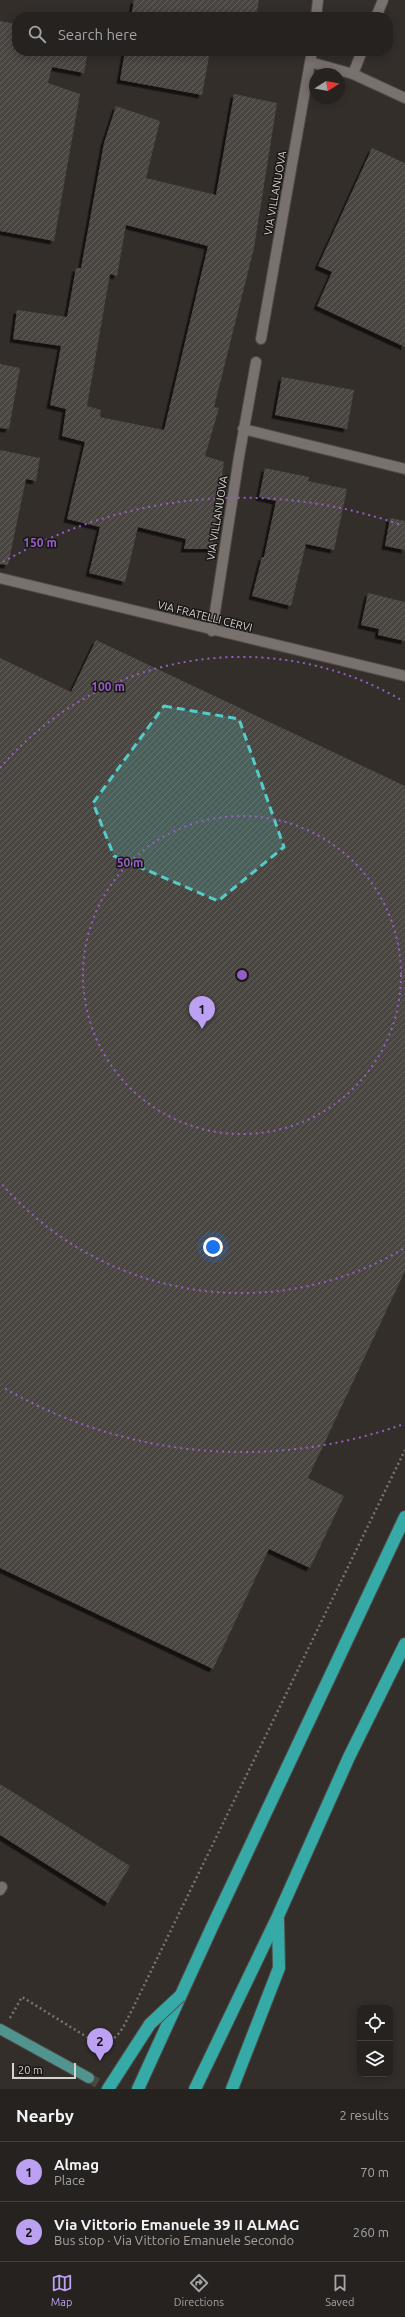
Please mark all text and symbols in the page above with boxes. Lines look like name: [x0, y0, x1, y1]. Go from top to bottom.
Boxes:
search box: [12, 12, 393, 56]
icon: search: [26, 23, 48, 45]
text: Search here: [58, 26, 137, 43]
north arrow: [309, 68, 345, 104]
street label: VIA VILLANUOVA: [262, 149, 288, 236]
street label: VIA VILLANUOVA: [204, 474, 230, 561]
text: 150 m: [23, 536, 57, 549]
street label: VIA FRATELLI CERVI: [156, 598, 254, 634]
text: 100 m: [91, 680, 125, 693]
text: 50 m: [117, 856, 143, 869]
centre of rings: [235, 968, 249, 982]
pin: 1: [189, 996, 215, 1029]
your location: [203, 1237, 223, 1257]
map controls: [357, 2005, 393, 2077]
button: locate: [357, 2005, 393, 2041]
pin: 2: [87, 2028, 113, 2061]
button: layers: [357, 2041, 393, 2077]
scale bar: [12, 2061, 76, 2080]
text: 20 m: [18, 2064, 42, 2076]
text: Nearby: [16, 2106, 74, 2125]
text: 2 results: [339, 2108, 389, 2122]
text: Almag: [54, 2156, 99, 2173]
text: 1: [25, 2165, 33, 2179]
text: 70 m: [360, 2165, 389, 2179]
text: Place: [54, 2173, 85, 2187]
text: Via Vittorio Emanuele 39 II ALMAG: [54, 2216, 299, 2233]
text: 2: [25, 2225, 33, 2239]
text: 260 m: [353, 2225, 389, 2239]
text: Bus stop · Via Vittorio Emanuele Secondo: [54, 2233, 294, 2247]
tab: Map: [51, 2272, 73, 2308]
tab: Directions: [174, 2272, 224, 2308]
tab: Saved: [325, 2272, 354, 2308]

